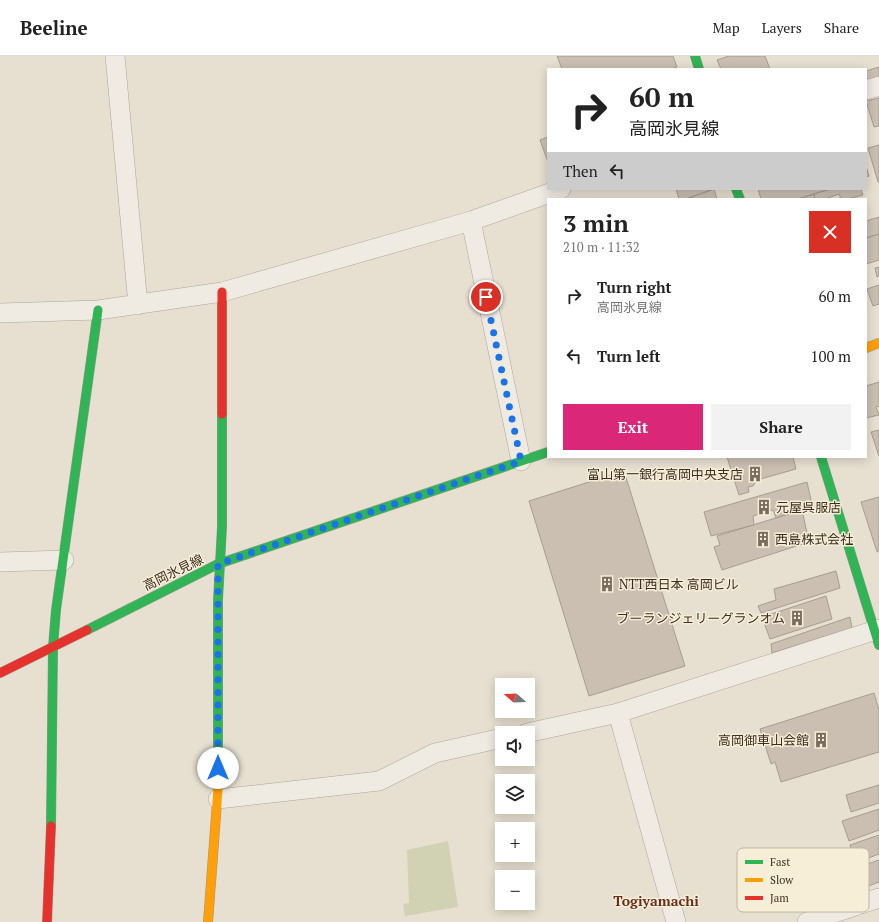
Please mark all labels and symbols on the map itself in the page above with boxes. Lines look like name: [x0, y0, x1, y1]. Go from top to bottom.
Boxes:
pin: [469, 280, 503, 314]
place label: 富山第一銀行高岡中央支店: [587, 465, 743, 483]
building icon: 富山第一銀行高岡中央支店: [746, 465, 764, 483]
building icon: 元屋呉服店: [755, 498, 773, 516]
place label: 元屋呉服店: [776, 498, 841, 516]
building icon: 西島株式会社: [754, 530, 772, 548]
place label: 西島株式会社: [775, 530, 853, 548]
street label: 高岡氷見線: [140, 550, 206, 594]
building icon: NTT西日本 高岡ビル: [598, 575, 616, 593]
place label: NTT西日本 高岡ビル: [619, 575, 739, 593]
place label: ブーランジェリーグランオム: [616, 609, 785, 627]
building icon: ブーランジェリーグランオム: [788, 609, 806, 627]
north arrow: [495, 678, 535, 718]
place label: 高岡御車山会館: [718, 731, 809, 749]
building icon: 高岡御車山会館: [812, 731, 830, 749]
position arrow: [197, 747, 239, 789]
legend: [737, 848, 869, 912]
text: Fast: [770, 855, 790, 869]
text: Slow: [770, 873, 794, 887]
district label: Togiyamachi: [613, 891, 699, 910]
text: Jam: [770, 891, 789, 905]

